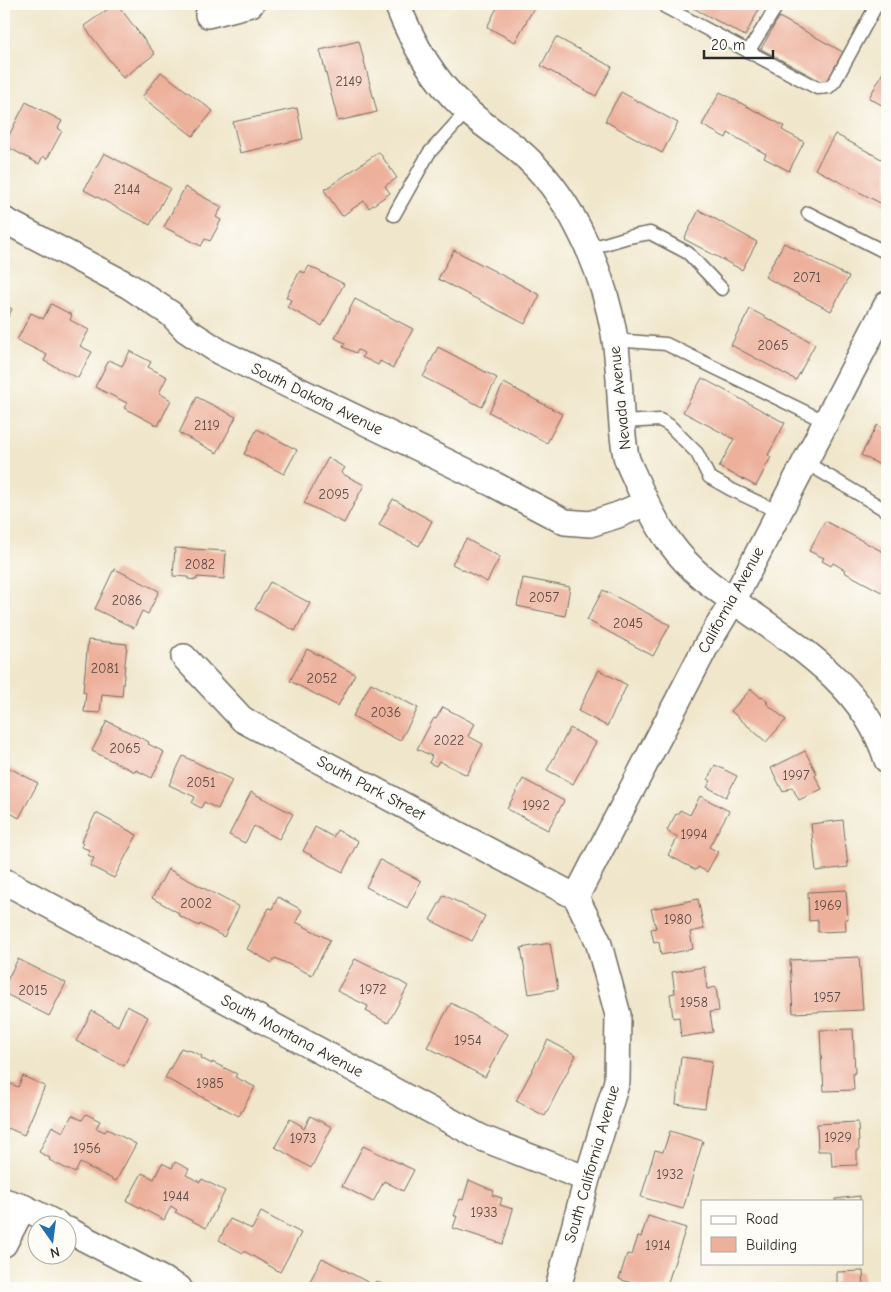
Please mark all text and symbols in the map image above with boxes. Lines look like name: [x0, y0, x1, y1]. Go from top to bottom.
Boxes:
scale bar: [704, 28, 772, 60]
text: 20 m: [711, 36, 745, 54]
house number: 2149: [335, 73, 363, 90]
house number: 2144: [114, 181, 140, 198]
house number: 2071: [793, 269, 821, 286]
house number: 2065: [757, 337, 789, 354]
street label: Nevada Avenue: [606, 345, 634, 451]
street label: South Dakota Avenue: [248, 359, 386, 439]
house number: 2119: [194, 417, 220, 434]
house number: 2095: [319, 486, 349, 503]
street label: California Avenue: [694, 544, 768, 656]
house number: 2082: [185, 556, 215, 573]
house number: 2057: [529, 589, 559, 606]
house number: 2086: [112, 592, 142, 609]
house number: 2045: [613, 615, 643, 632]
house number: 2081: [91, 660, 119, 677]
house number: 2052: [307, 670, 337, 687]
house number: 2036: [371, 704, 401, 721]
house number: 2022: [434, 732, 464, 749]
house number: 2065: [109, 740, 141, 757]
street label: South Park Street: [314, 752, 429, 824]
house number: 1997: [782, 767, 810, 784]
house number: 2051: [187, 774, 215, 791]
house number: 1992: [522, 797, 550, 814]
house number: 1994: [680, 826, 708, 843]
house number: 2002: [180, 895, 212, 912]
house number: 1969: [814, 897, 842, 914]
house number: 1980: [664, 911, 692, 928]
house number: 1972: [360, 981, 386, 998]
house number: 2015: [19, 982, 47, 999]
house number: 1957: [813, 989, 841, 1006]
street label: South Montana Avenue: [218, 991, 366, 1081]
house number: 1958: [680, 994, 708, 1011]
house number: 1954: [454, 1032, 482, 1049]
house number: 1985: [196, 1075, 224, 1092]
street label: South California Avenue: [561, 1083, 623, 1245]
house number: 1929: [824, 1129, 852, 1146]
house number: 1973: [290, 1130, 316, 1147]
house number: 1956: [73, 1140, 101, 1157]
house number: 1932: [656, 1166, 684, 1183]
house number: 1944: [163, 1188, 189, 1205]
legend: [701, 1200, 864, 1264]
house number: 1933: [470, 1204, 498, 1221]
text: Road: [746, 1210, 778, 1228]
north arrow: [28, 1214, 78, 1264]
text: Building: [746, 1236, 797, 1254]
house number: 1914: [645, 1237, 671, 1254]
text: N: [49, 1243, 62, 1261]

